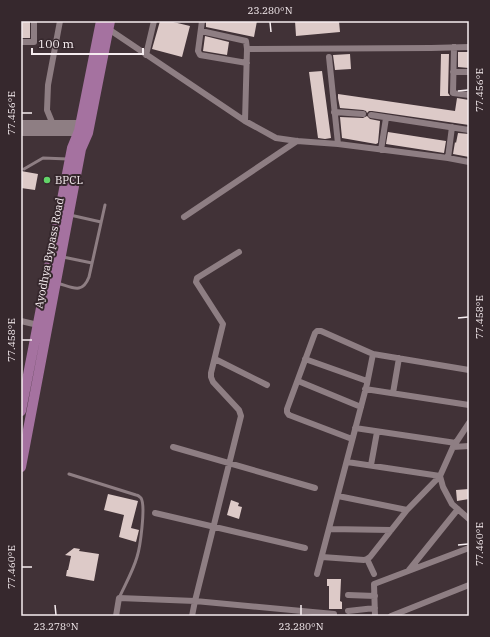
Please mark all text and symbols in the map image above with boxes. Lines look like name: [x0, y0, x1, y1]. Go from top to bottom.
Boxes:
text: 23.280°N: [247, 4, 293, 17]
scale bar: [32, 30, 143, 56]
text: 100 m: [38, 36, 74, 51]
text: 77.456°E: [473, 68, 486, 112]
text: 77.456°E: [5, 91, 18, 135]
place label: BPCL: [55, 173, 83, 187]
marker: BPCL: [42, 175, 52, 185]
street label: Ayodhya Bypass Road: [31, 196, 67, 310]
text: 77.458°E: [473, 295, 486, 339]
text: 77.458°E: [5, 318, 18, 362]
text: 77.460°E: [473, 522, 486, 566]
text: 77.460°E: [5, 545, 18, 589]
text: 23.278°N: [33, 620, 79, 633]
text: 23.280°N: [278, 620, 324, 633]

